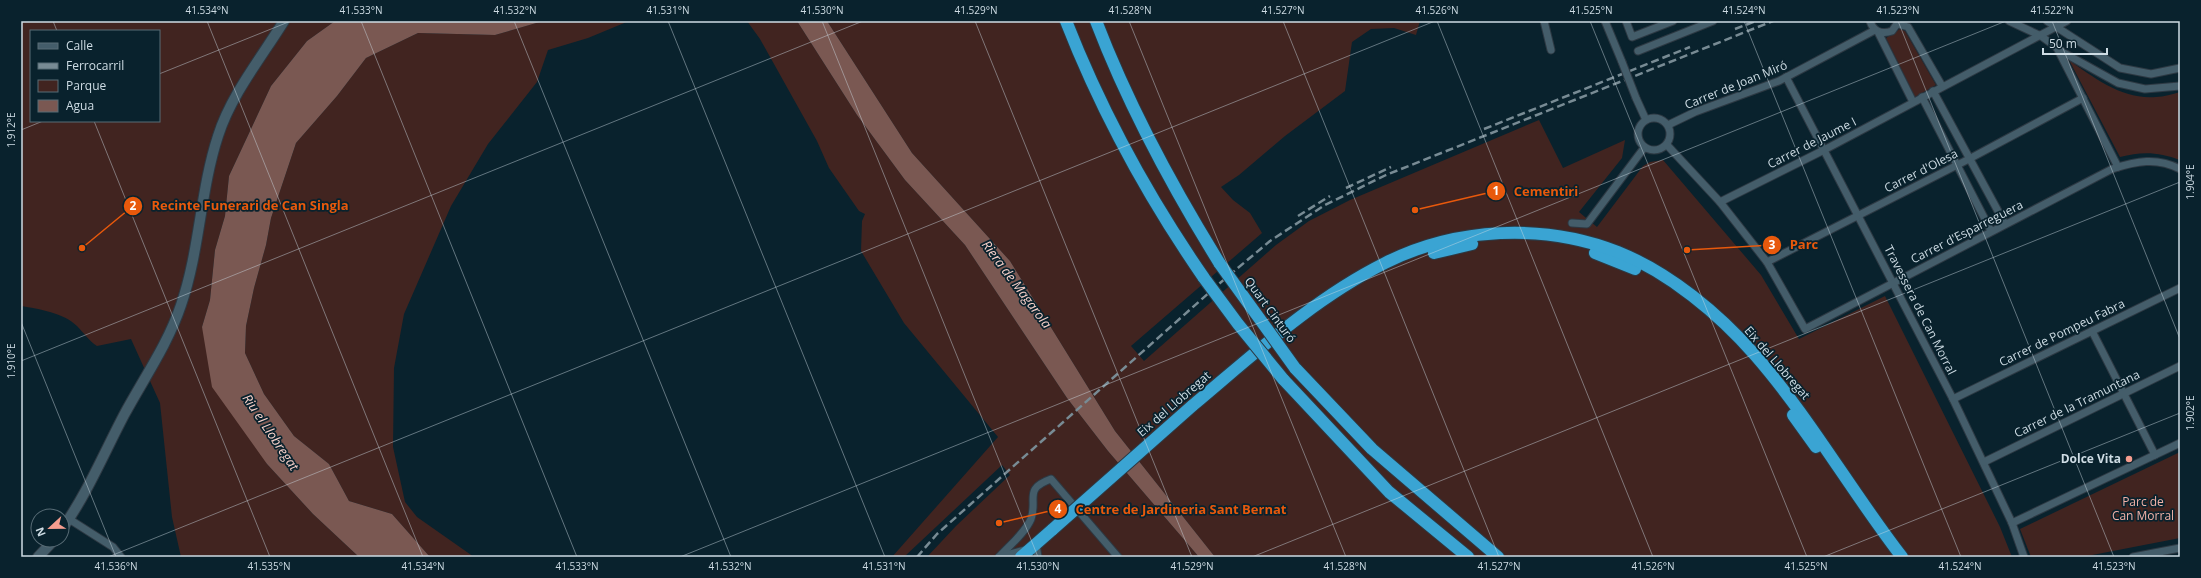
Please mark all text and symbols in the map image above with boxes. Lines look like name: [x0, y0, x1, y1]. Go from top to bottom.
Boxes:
text: 41.534°N: [185, 3, 229, 17]
text: 41.533°N: [339, 3, 383, 17]
text: 41.532°N: [493, 3, 537, 17]
text: 41.531°N: [646, 3, 690, 17]
text: 41.530°N: [800, 3, 844, 17]
text: 41.529°N: [954, 3, 998, 17]
text: 41.528°N: [1108, 3, 1152, 17]
text: 41.527°N: [1261, 3, 1305, 17]
text: 41.526°N: [1415, 3, 1459, 17]
text: 41.525°N: [1569, 3, 1613, 17]
text: 41.524°N: [1722, 3, 1766, 17]
text: 41.523°N: [1876, 3, 1920, 17]
text: 41.522°N: [2030, 3, 2074, 17]
legend: [30, 30, 160, 122]
scale bar: [2043, 30, 2107, 56]
text: 50 m: [2049, 35, 2077, 52]
text: Calle: [66, 37, 93, 54]
street label: Carrer de Joan Miró: [1682, 56, 1790, 113]
text: Ferrocarril: [66, 57, 124, 74]
text: Parque: [66, 77, 106, 94]
text: Agua: [66, 97, 94, 114]
text: 1.912°E: [4, 112, 18, 148]
street label: Carrer de Jaume I: [1764, 113, 1859, 172]
street label: Carrer d'Olesa: [1881, 145, 1960, 196]
text: 1.904°E: [2183, 164, 2197, 200]
callout: Cementiri: [1486, 179, 1586, 204]
text: 1: [1493, 182, 1499, 199]
text: Cementiri: [1514, 182, 1578, 200]
callout: Recinte Funerari de Can Singla: [123, 193, 356, 218]
text: Recinte Funerari de Can Singla: [151, 196, 349, 214]
street label: Carrer d'Esparreguera: [1908, 196, 2026, 267]
text: 2: [130, 197, 137, 214]
callout: Parc: [1762, 232, 1826, 257]
text: Parc: [1790, 235, 1819, 253]
water label: Riera de Magarola: [978, 236, 1056, 332]
text: 3: [1769, 236, 1776, 253]
street label: Travessera de Can Morral: [1880, 242, 1961, 377]
street label: Quart Cinturó: [1241, 273, 1300, 346]
street label: Carrer de Pompeu Fabra: [1996, 295, 2127, 370]
street label: Eix del Llobregat: [1741, 322, 1814, 403]
text: 1.910°E: [4, 343, 18, 379]
street label: Carrer de la Tramuntana: [2011, 366, 2142, 441]
street label: Eix del Llobregat: [1133, 367, 1214, 440]
water label: Riu el Llobregat: [239, 390, 304, 475]
text: 1.902°E: [2183, 395, 2197, 431]
place label: Dolce Vita: [2061, 450, 2121, 467]
marker: Dolce Vita: [2124, 454, 2134, 464]
park label: Parc de Can Morral: [2112, 493, 2174, 524]
callout: Centre de Jardineria Sant Bernat: [1048, 497, 1295, 522]
text: 4: [1055, 500, 1062, 517]
text: Centre de Jardineria Sant Bernat: [1076, 500, 1287, 518]
north arrow: [30, 508, 70, 548]
text: N: [32, 525, 49, 539]
text: 41.536°N: [94, 559, 138, 573]
text: 41.535°N: [247, 559, 291, 573]
text: 41.534°N: [401, 559, 445, 573]
text: 41.533°N: [555, 559, 599, 573]
text: 41.532°N: [708, 559, 752, 573]
text: 41.531°N: [862, 559, 906, 573]
text: 41.530°N: [1016, 559, 1060, 573]
text: 41.529°N: [1170, 559, 1214, 573]
text: 41.528°N: [1323, 559, 1367, 573]
text: 41.527°N: [1477, 559, 1521, 573]
text: 41.526°N: [1631, 559, 1675, 573]
text: 41.525°N: [1784, 559, 1828, 573]
text: 41.524°N: [1938, 559, 1982, 573]
text: 41.523°N: [2092, 559, 2136, 573]

